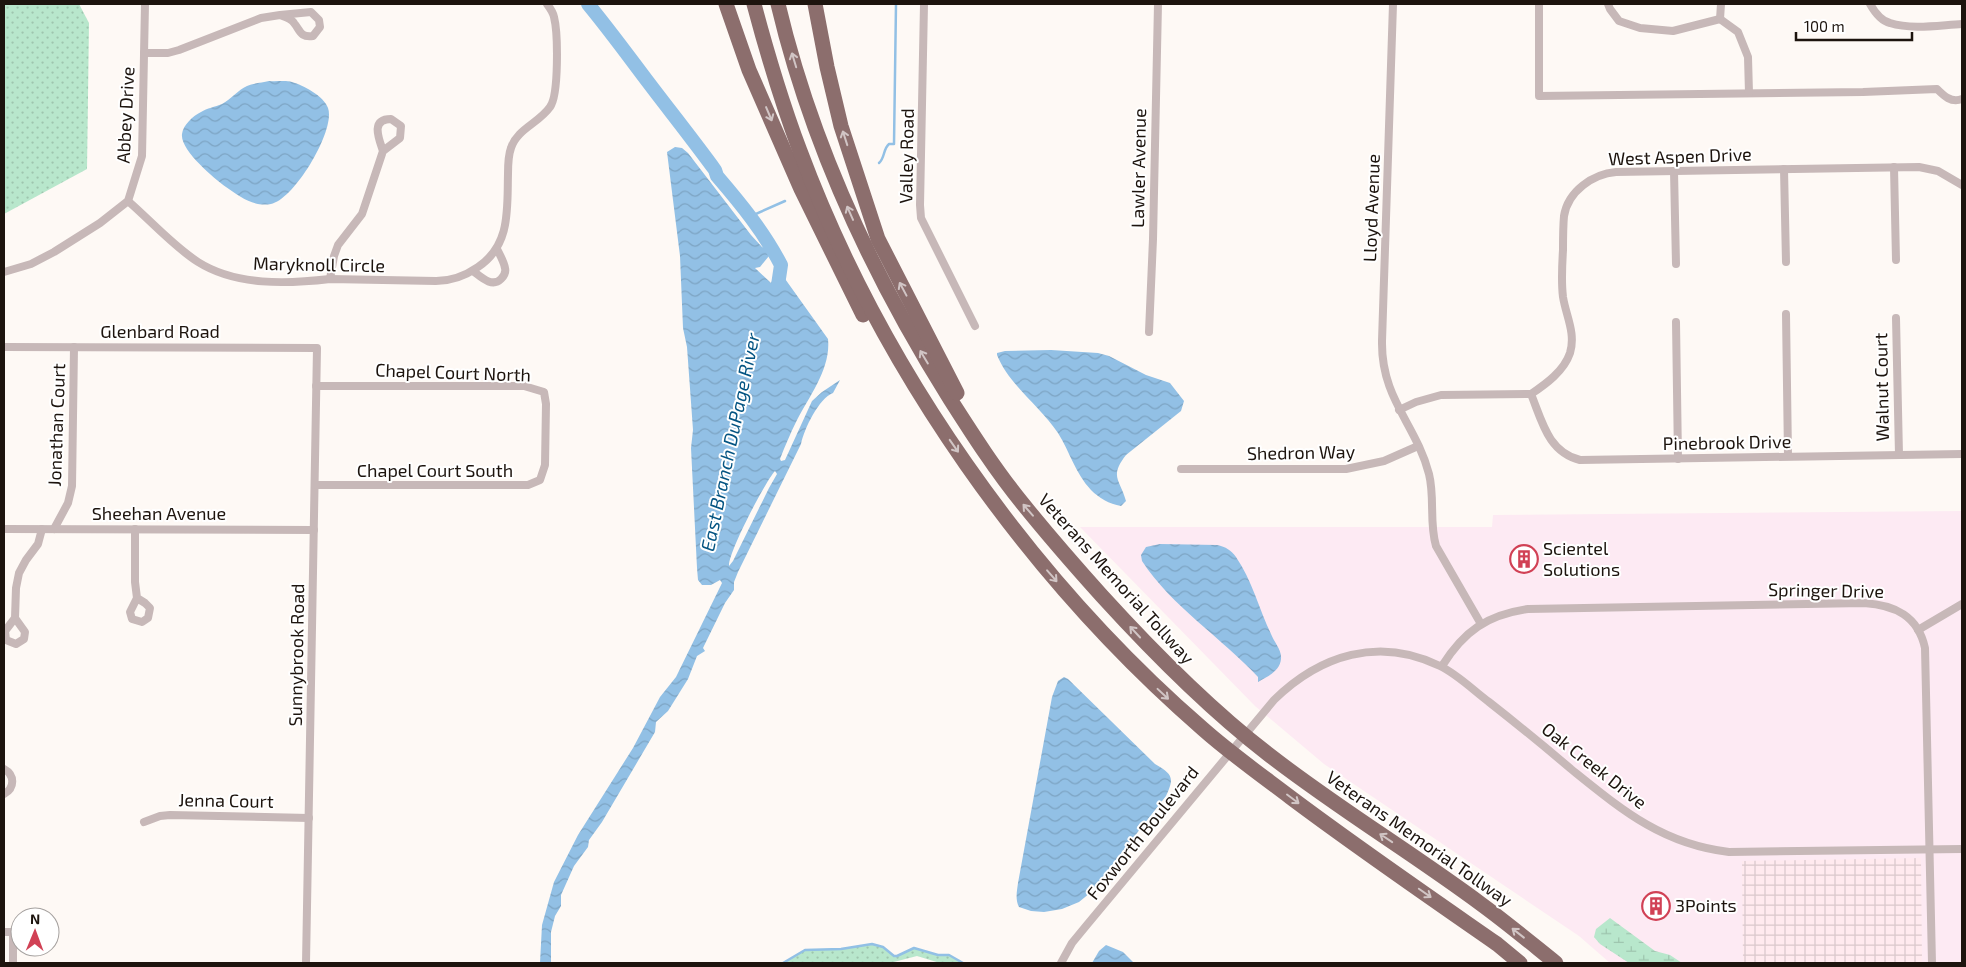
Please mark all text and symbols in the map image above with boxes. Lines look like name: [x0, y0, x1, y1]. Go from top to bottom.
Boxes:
scale bar: [1796, 10, 1912, 42]
text: 100 m: [1804, 17, 1845, 35]
one-way arrow: [788, 53, 798, 69]
street label: Abbey Drive: [111, 66, 139, 164]
one-way arrow: [764, 106, 774, 121]
street label: Valley Road: [894, 108, 918, 204]
street label: Lawler Avenue: [1126, 108, 1150, 228]
one-way arrow: [840, 130, 849, 146]
street label: West Aspen Drive: [1608, 143, 1752, 170]
street label: Lloyd Avenue: [1358, 153, 1384, 262]
one-way arrow: [845, 206, 855, 221]
street label: Maryknoll Circle: [253, 252, 385, 276]
one-way arrow: [897, 283, 907, 297]
street label: Glenbard Road: [100, 320, 220, 342]
water label: East Branch DuPage River: [695, 330, 764, 553]
street label: Walnut Court: [1869, 332, 1893, 441]
one-way arrow: [919, 351, 929, 365]
street label: Chapel Court North: [375, 358, 531, 386]
street label: Jonathan Court: [43, 363, 69, 487]
street label: Pinebrook Drive: [1662, 430, 1791, 454]
one-way arrow: [949, 439, 959, 453]
street label: Shedron Way: [1247, 440, 1356, 464]
street label: Chapel Court South: [357, 459, 513, 481]
street label: Veterans Memorial Tollway: [1034, 488, 1199, 669]
street label: Sheehan Avenue: [92, 502, 226, 524]
one-way arrow: [1022, 504, 1034, 517]
place label: Scientel Solutions: [1543, 537, 1620, 580]
building icon: Scientel Solutions: [1509, 544, 1539, 574]
one-way arrow: [1046, 569, 1057, 582]
street label: Springer Drive: [1768, 578, 1884, 602]
street label: Sunnybrook Road: [284, 583, 308, 727]
one-way arrow: [1129, 626, 1141, 639]
one-way arrow: [1157, 688, 1170, 700]
street label: Oak Creek Drive: [1538, 717, 1652, 813]
street label: Foxworth Boulevard: [1082, 761, 1203, 904]
street label: Veterans Memorial Tollway: [1322, 766, 1517, 911]
street label: Jenna Court: [178, 788, 274, 812]
one-way arrow: [1286, 793, 1299, 804]
one-way arrow: [1379, 833, 1393, 843]
one-way arrow: [1417, 888, 1431, 898]
building icon: 3Points: [1641, 891, 1671, 921]
place label: 3Points: [1675, 894, 1737, 916]
north arrow: [10, 907, 60, 957]
text: N: [30, 910, 40, 927]
one-way arrow: [1512, 927, 1525, 938]

